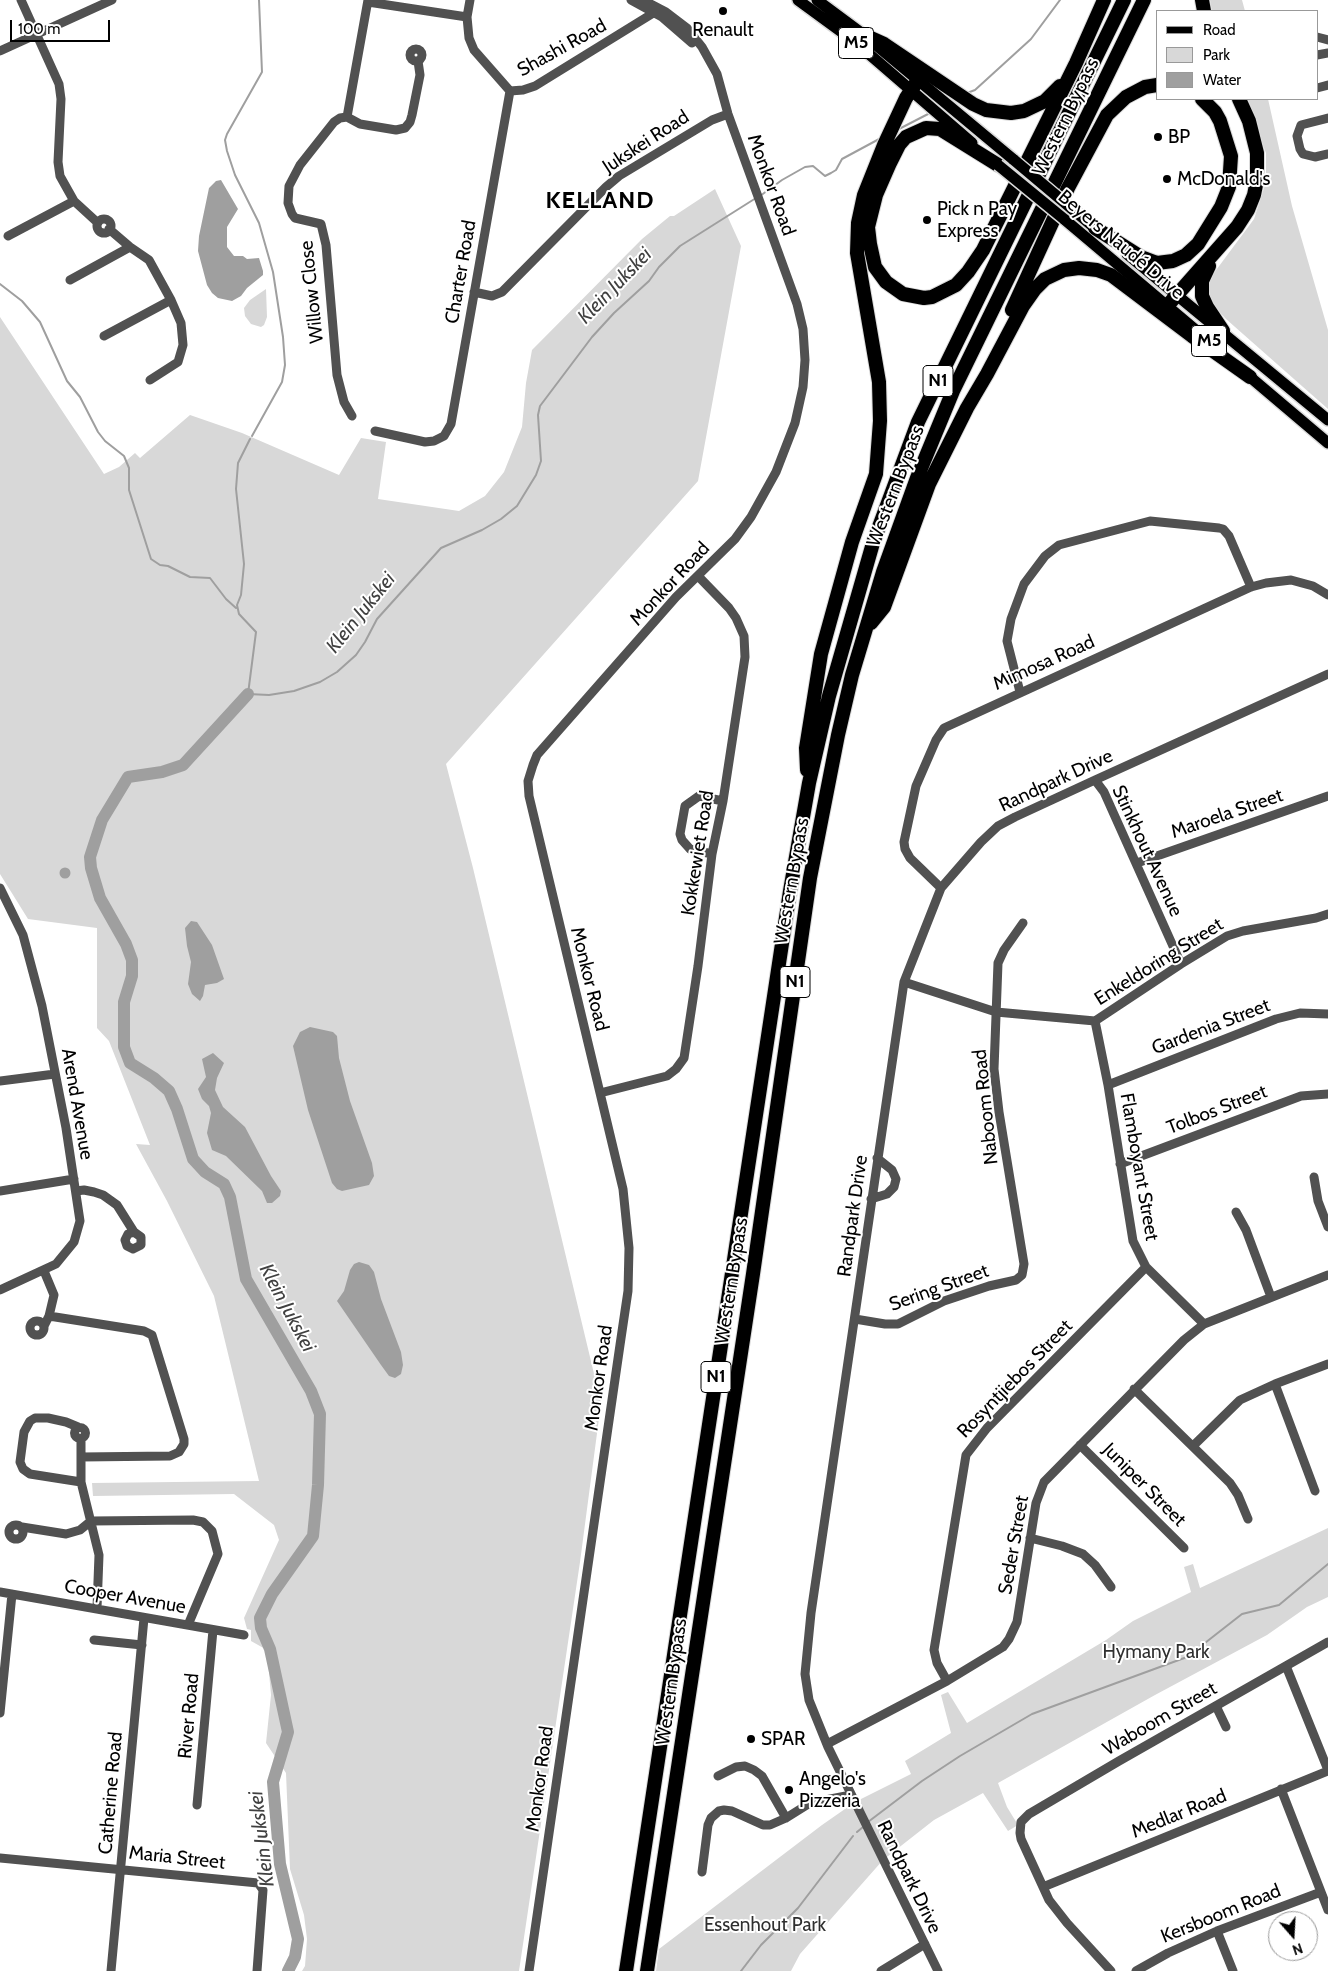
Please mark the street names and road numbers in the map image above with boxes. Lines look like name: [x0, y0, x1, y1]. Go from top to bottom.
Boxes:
street label: Shashi Road: [514, 14, 610, 82]
road number: M5: [838, 28, 874, 58]
street label: Western Bypass: [1028, 55, 1104, 179]
street label: Jukskei Road: [599, 106, 693, 178]
street label: Monkor Road: [742, 131, 800, 239]
street label: Beyers Naudé Drive: [1053, 186, 1189, 304]
street label: Charter Road: [441, 218, 481, 326]
street label: Willow Close: [295, 239, 329, 345]
road number: M5: [1192, 326, 1226, 356]
road number: N1: [923, 366, 953, 396]
street label: Western Bypass: [862, 422, 930, 550]
street label: Monkor Road: [625, 537, 715, 631]
street label: Mimosa Road: [990, 630, 1098, 696]
street label: Randpark Drive: [996, 745, 1116, 817]
street label: Stinkhout Avenue: [1107, 782, 1187, 920]
street label: Maroela Street: [1168, 784, 1286, 844]
street label: Kokkewiet Road: [677, 789, 719, 917]
street label: Western Bypass: [770, 816, 814, 946]
street label: Enkeldoring Street: [1090, 913, 1228, 1011]
street label: Monkor Road: [565, 925, 613, 1033]
road number: N1: [780, 966, 810, 998]
street label: Gardenia Street: [1149, 994, 1273, 1060]
street label: Arend Avenue: [56, 1046, 98, 1162]
street label: Naboom Road: [969, 1048, 1003, 1166]
street label: Tolbos Street: [1164, 1080, 1270, 1140]
street label: Flamboyant Street: [1115, 1091, 1163, 1243]
street label: Randpark Drive: [833, 1154, 873, 1278]
street label: Western Bypass: [711, 1216, 753, 1346]
street label: Sering Street: [886, 1259, 992, 1317]
street label: Rosyntjiebos Street: [953, 1315, 1077, 1443]
street label: Monkor Road: [580, 1324, 618, 1432]
road number: N1: [701, 1361, 731, 1392]
street label: Juniper Street: [1098, 1439, 1190, 1531]
street label: Seder Street: [994, 1494, 1034, 1596]
street label: Cooper Avenue: [62, 1575, 188, 1619]
street label: Western Bypass: [652, 1617, 692, 1747]
street label: River Road: [174, 1672, 204, 1760]
street label: Waboom Street: [1099, 1677, 1221, 1761]
street label: Monkor Road: [521, 1725, 559, 1833]
street label: Catherine Road: [94, 1731, 128, 1855]
street label: Medlar Road: [1128, 1785, 1230, 1843]
street label: Randpark Drive: [872, 1817, 946, 1937]
street label: Maria Street: [128, 1842, 226, 1874]
street label: Kersboom Road: [1158, 1880, 1284, 1948]

